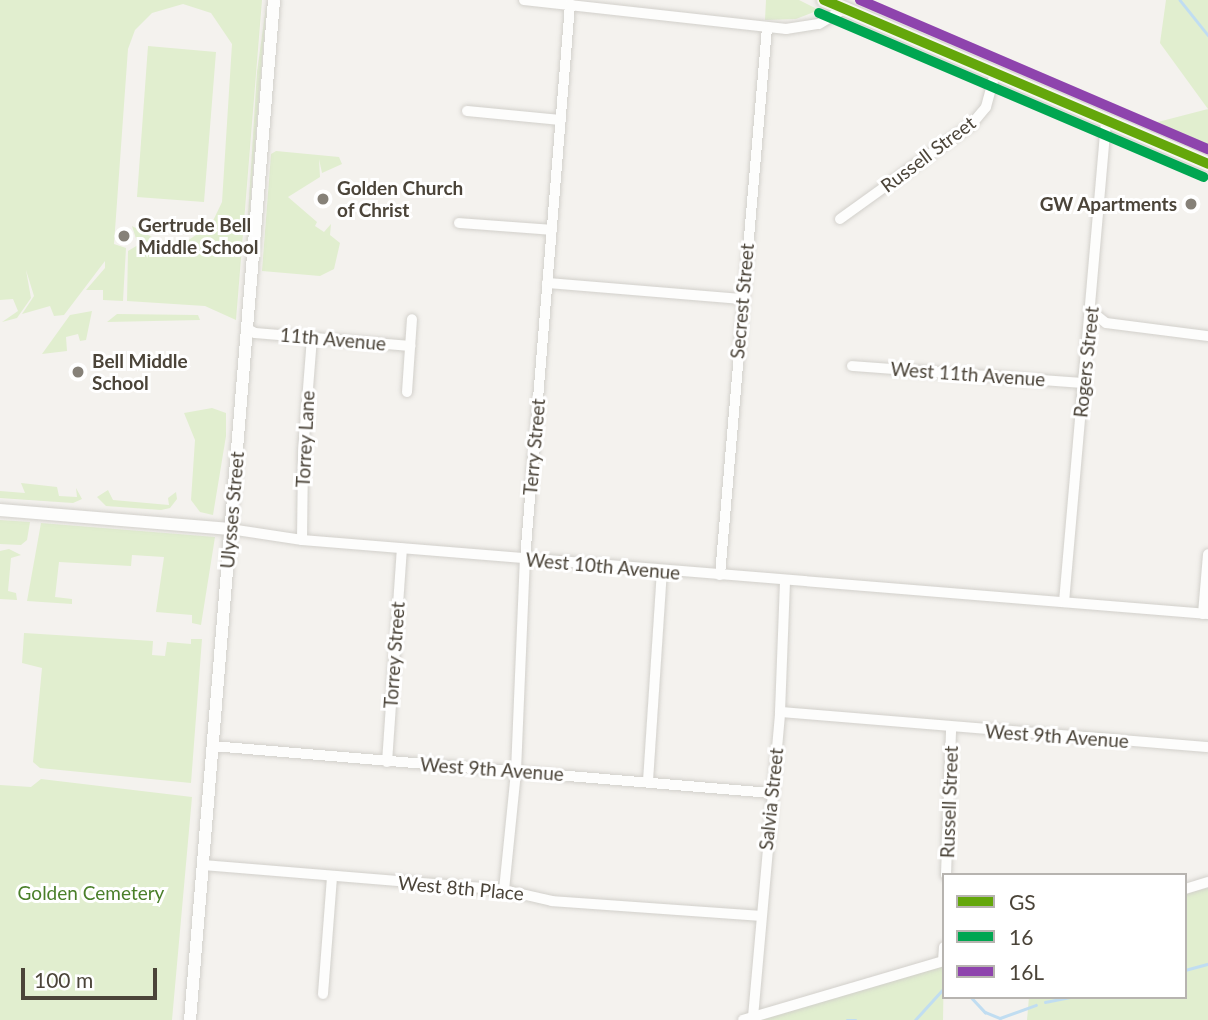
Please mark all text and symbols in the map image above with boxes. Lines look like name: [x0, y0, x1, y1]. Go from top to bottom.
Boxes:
street label: Russell Street: [876, 111, 980, 197]
place label: Golden Church of Christ: [337, 177, 463, 221]
marker: Golden Church of Christ: [315, 191, 331, 207]
place label: GW Apartments: [1039, 193, 1177, 215]
marker: GW Apartments: [1183, 196, 1199, 212]
place label: Gertrude Bell Middle School: [138, 214, 259, 258]
marker: Gertrude Bell Middle School: [116, 228, 132, 244]
street label: Secrest Street: [726, 242, 758, 360]
street label: Rogers Street: [1069, 305, 1103, 419]
street label: 11th Avenue: [279, 323, 387, 355]
place label: Bell Middle School: [92, 350, 188, 394]
street label: West 11th Avenue: [890, 357, 1046, 391]
marker: Bell Middle School: [70, 364, 86, 380]
street label: Torrey Lane: [291, 390, 319, 488]
street label: Terry Street: [518, 397, 550, 497]
street label: Ulysses Street: [216, 450, 248, 570]
street label: West 10th Avenue: [524, 548, 682, 584]
street label: Torrey Street: [379, 601, 409, 709]
street label: West 9th Avenue: [984, 720, 1130, 752]
street label: Russell Street: [936, 745, 962, 859]
street label: Salvia Street: [754, 747, 788, 851]
street label: West 9th Avenue: [419, 753, 565, 785]
street label: West 8th Place: [397, 871, 525, 905]
legend: [942, 873, 1187, 999]
park label: Golden Cemetery: [18, 882, 164, 904]
text: GS: [1009, 889, 1036, 914]
text: 16: [1009, 924, 1033, 949]
scale bar: [24, 954, 161, 998]
text: 16L: [1009, 959, 1044, 984]
text: 100 m: [34, 967, 93, 992]

